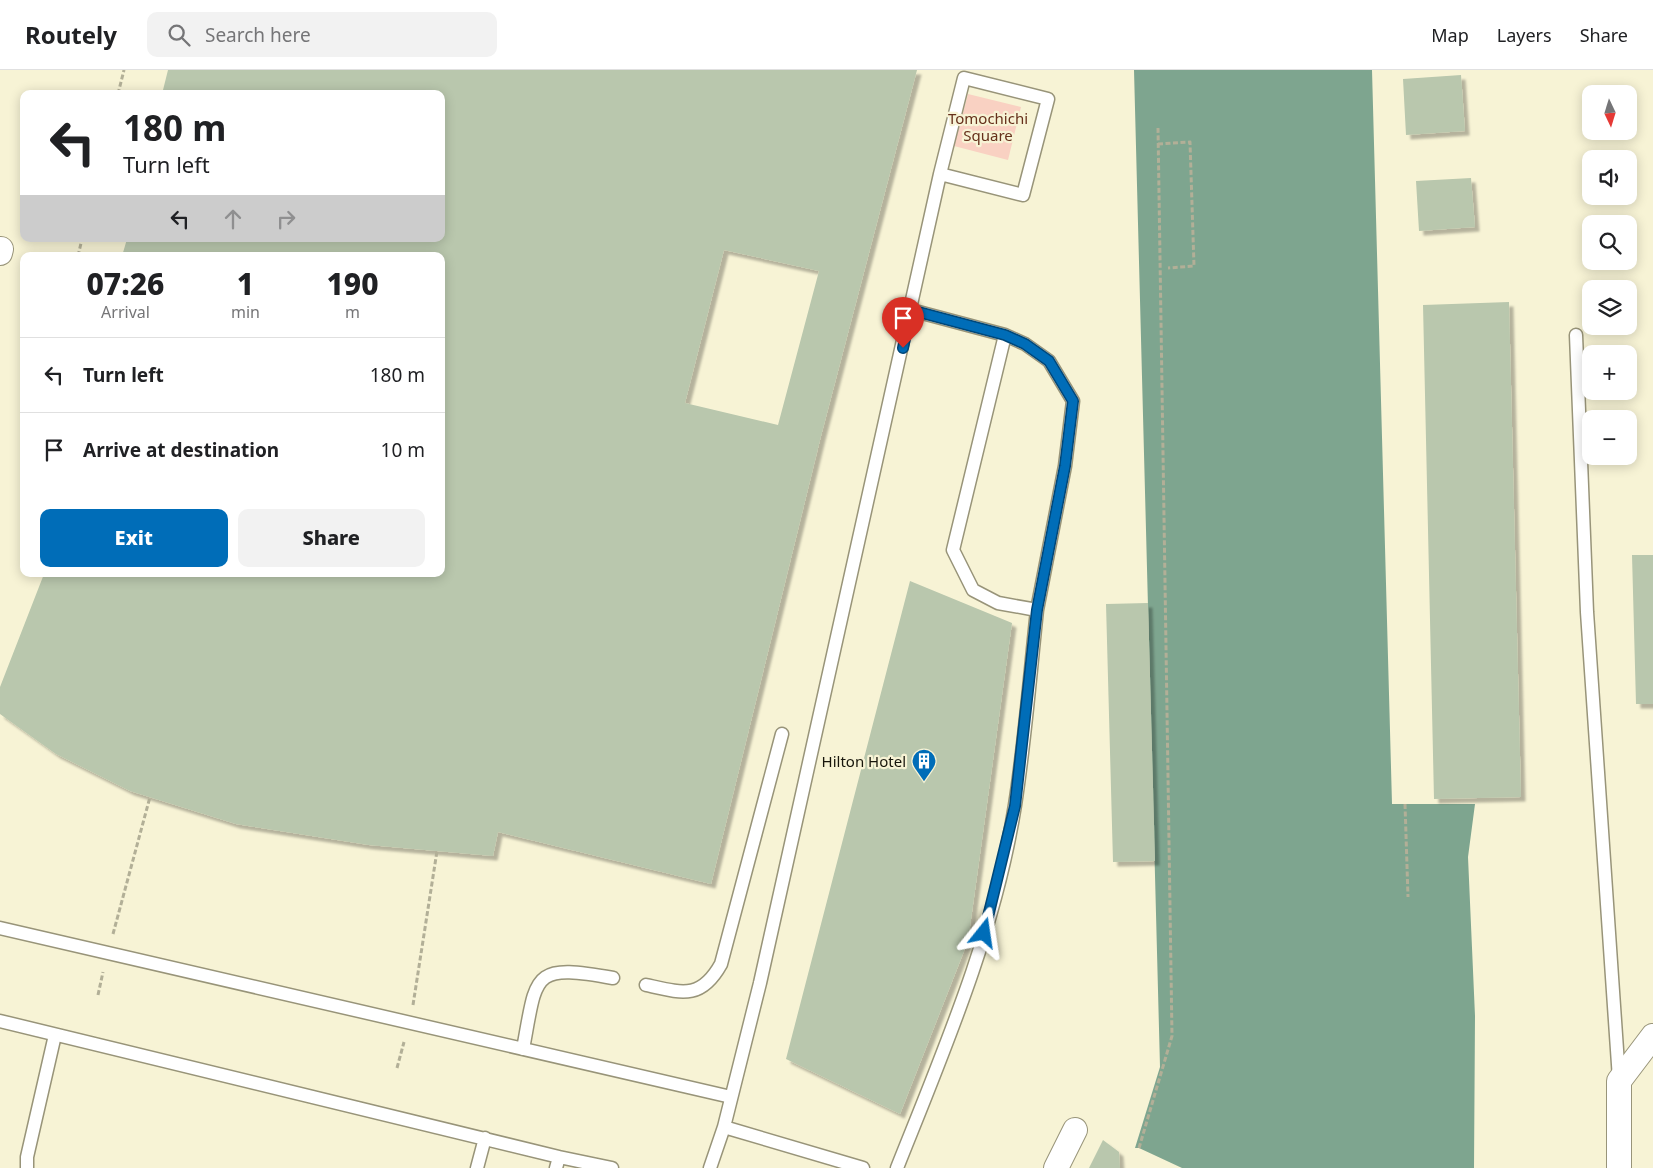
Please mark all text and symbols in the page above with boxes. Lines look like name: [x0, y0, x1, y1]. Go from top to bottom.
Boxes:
search box: [147, 12, 497, 57]
text: Routely: [25, 18, 117, 51]
icon: search: [165, 21, 193, 49]
text: Search here: [205, 22, 311, 48]
text: Map: [1431, 23, 1469, 47]
text: Layers: [1497, 23, 1552, 47]
text: Share: [1580, 23, 1628, 47]
north arrow: [1582, 85, 1638, 140]
map controls: [1582, 85, 1637, 465]
text: 180 m: [123, 104, 226, 151]
park label: Tomochichi Square: [948, 108, 1028, 145]
icon: left: [40, 110, 105, 175]
text: Turn left: [123, 149, 210, 179]
button: sound: [1582, 150, 1637, 205]
icon: left: [166, 205, 194, 233]
icon: ahead: [219, 205, 247, 233]
icon: right: [272, 205, 300, 233]
button: search: [1582, 215, 1637, 270]
text: 07:26: [87, 263, 164, 304]
text: 1: [237, 263, 254, 304]
text: 190: [326, 263, 378, 304]
button: layers: [1582, 280, 1637, 335]
pin: [882, 297, 924, 348]
text: Arrival: [101, 301, 150, 323]
text: min: [231, 301, 260, 323]
text: m: [345, 301, 360, 323]
icon: arrive: [889, 304, 917, 332]
button: +: [1582, 345, 1637, 400]
icon: left: [40, 361, 68, 389]
text: Turn left: [83, 362, 164, 388]
text: 180 m: [370, 362, 425, 388]
button: −: [1582, 410, 1637, 465]
icon: arrive: [40, 436, 68, 464]
text: Arrive at destination: [83, 437, 279, 463]
text: 10 m: [381, 437, 425, 463]
button: Exit: [40, 509, 228, 567]
button: Share: [238, 509, 425, 567]
building icon: Hilton Hotel: [911, 748, 937, 782]
place label: Hilton Hotel: [822, 751, 906, 771]
position arrow: [957, 906, 1009, 958]

